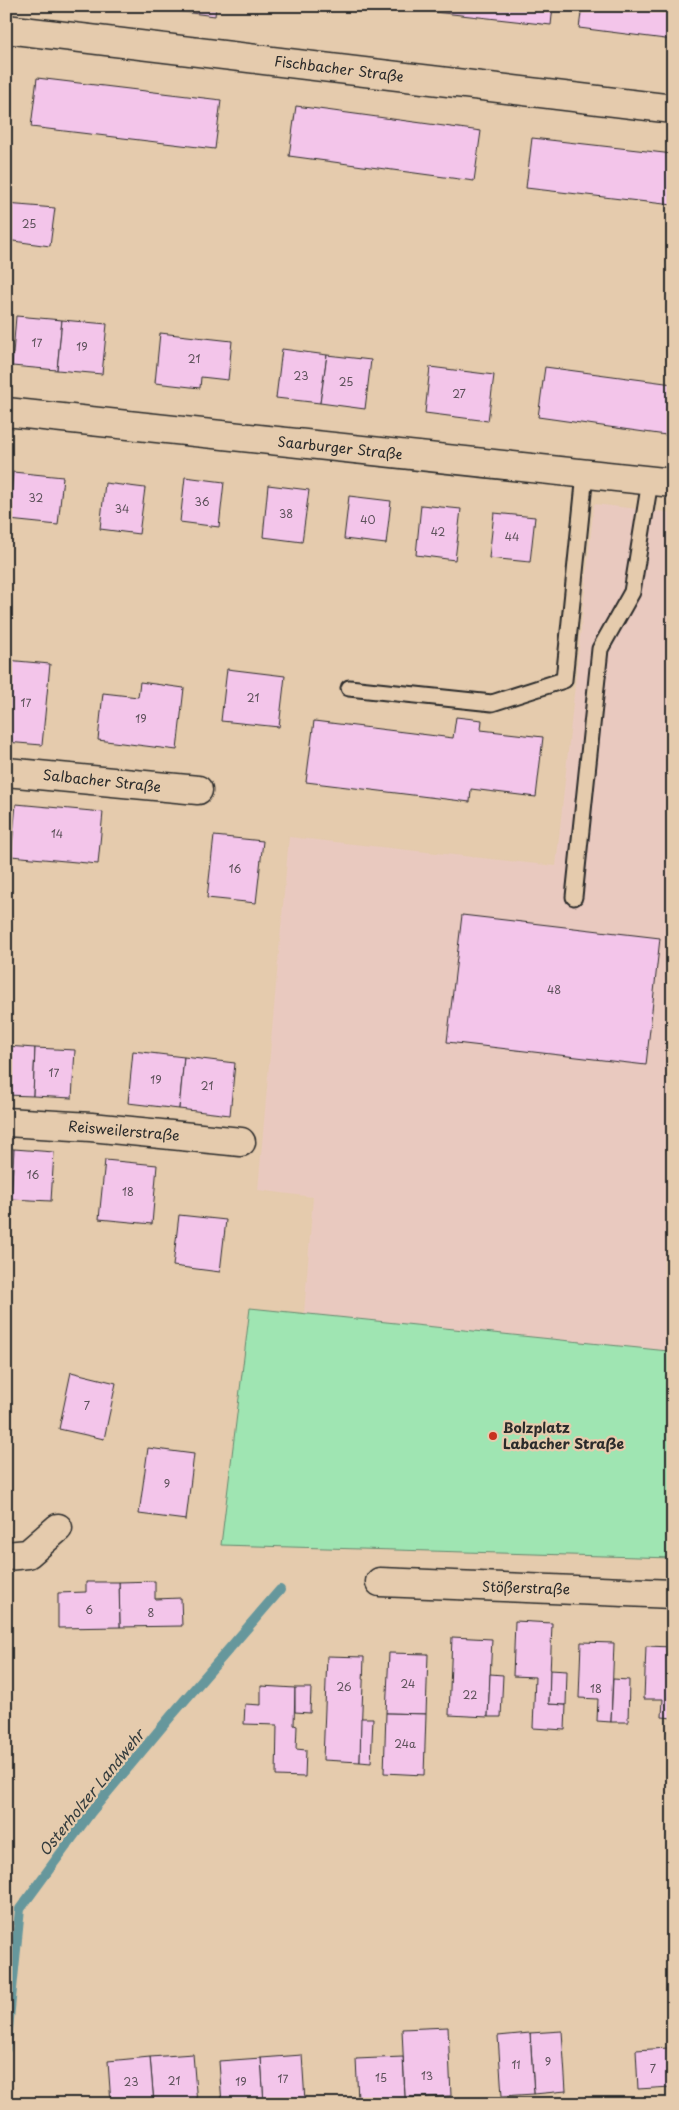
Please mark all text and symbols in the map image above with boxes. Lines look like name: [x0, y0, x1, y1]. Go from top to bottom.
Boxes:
street label: Fischbacher Straße: [273, 50, 405, 87]
house number: 25: [22, 215, 36, 232]
house number: 17: [32, 334, 43, 351]
house number: 19: [76, 338, 88, 355]
house number: 21: [188, 350, 200, 367]
house number: 23: [294, 367, 308, 384]
house number: 25: [339, 373, 353, 390]
house number: 27: [452, 385, 466, 402]
street label: Saarburger Straße: [277, 431, 404, 465]
house number: 32: [29, 489, 44, 506]
house number: 36: [195, 493, 210, 510]
house number: 34: [115, 500, 129, 517]
house number: 38: [279, 505, 293, 522]
house number: 40: [360, 511, 376, 528]
house number: 42: [431, 523, 446, 540]
house number: 44: [505, 528, 519, 545]
house number: 21: [247, 689, 259, 706]
house number: 17: [21, 694, 32, 711]
house number: 19: [135, 710, 147, 727]
street label: Salbacher Straße: [42, 764, 162, 797]
house number: 14: [51, 825, 63, 842]
house number: 16: [229, 860, 242, 877]
house number: 48: [547, 981, 561, 998]
house number: 17: [49, 1064, 60, 1081]
house number: 19: [150, 1071, 162, 1088]
house number: 21: [201, 1077, 213, 1094]
street label: Reisweilerstraße: [67, 1115, 181, 1146]
house number: 16: [27, 1166, 40, 1183]
house number: 18: [122, 1183, 134, 1200]
house number: 7: [84, 1397, 90, 1414]
place label: Bolzplatz Labacher Straße: [503, 1417, 624, 1454]
marker: Bolzplatz Labacher Straße: [487, 1430, 499, 1442]
house number: 9: [164, 1475, 170, 1492]
street label: Stößerstraße: [482, 1575, 570, 1600]
house number: 6: [85, 1601, 93, 1618]
house number: 8: [148, 1604, 155, 1621]
house number: 24: [401, 1675, 415, 1692]
house number: 26: [336, 1678, 352, 1695]
house number: 18: [590, 1680, 602, 1697]
house number: 22: [463, 1686, 477, 1703]
water label: Osterholzer Landwehr: [32, 1722, 151, 1860]
house number: 24a: [394, 1735, 416, 1752]
house number: 9: [545, 2053, 551, 2070]
house number: 11: [511, 2056, 521, 2073]
house number: 7: [650, 2060, 656, 2077]
house number: 13: [421, 2067, 433, 2084]
house number: 15: [375, 2069, 387, 2086]
house number: 17: [278, 2070, 289, 2087]
house number: 21: [168, 2072, 180, 2089]
house number: 23: [124, 2073, 138, 2090]
house number: 19: [235, 2073, 247, 2090]

